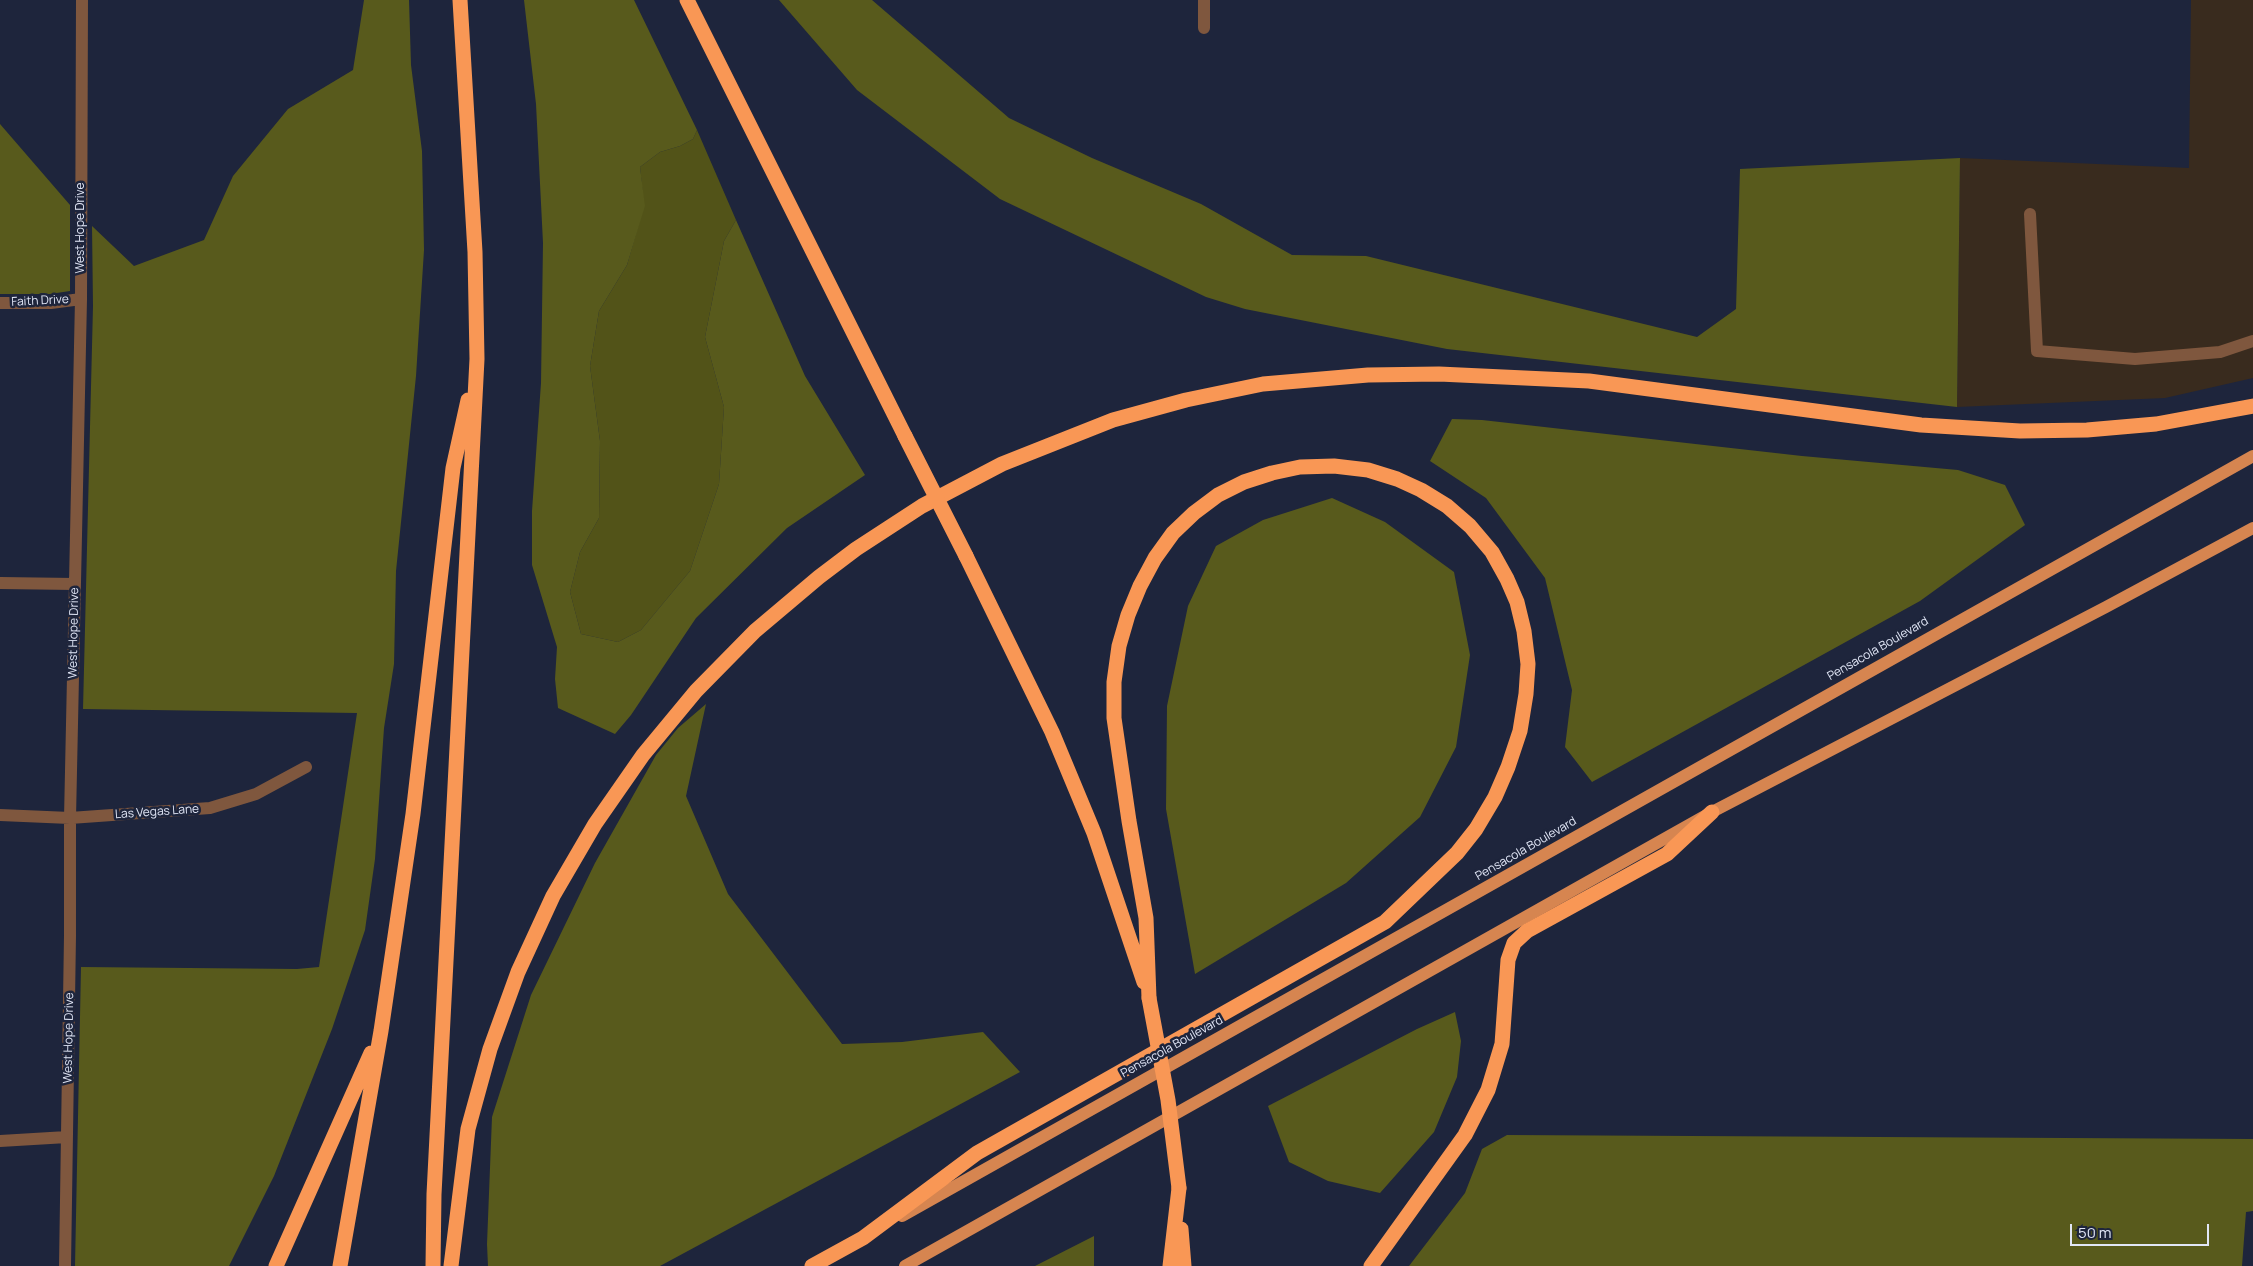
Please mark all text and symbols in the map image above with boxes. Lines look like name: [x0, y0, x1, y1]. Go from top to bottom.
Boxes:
street label: West Hope Drive: [74, 183, 88, 273]
street label: Faith Drive: [11, 292, 69, 310]
street label: West Hope Drive: [66, 587, 82, 679]
street label: Pensacola Boulevard: [1825, 614, 1931, 684]
street label: Las Vegas Lane: [114, 802, 200, 822]
street label: Pensacola Boulevard: [1473, 814, 1579, 884]
street label: West Hope Drive: [61, 992, 77, 1084]
street label: Pensacola Boulevard: [1118, 1013, 1226, 1081]
scale bar: [2073, 1214, 2212, 1246]
text: 50 m: [2078, 1222, 2112, 1243]

